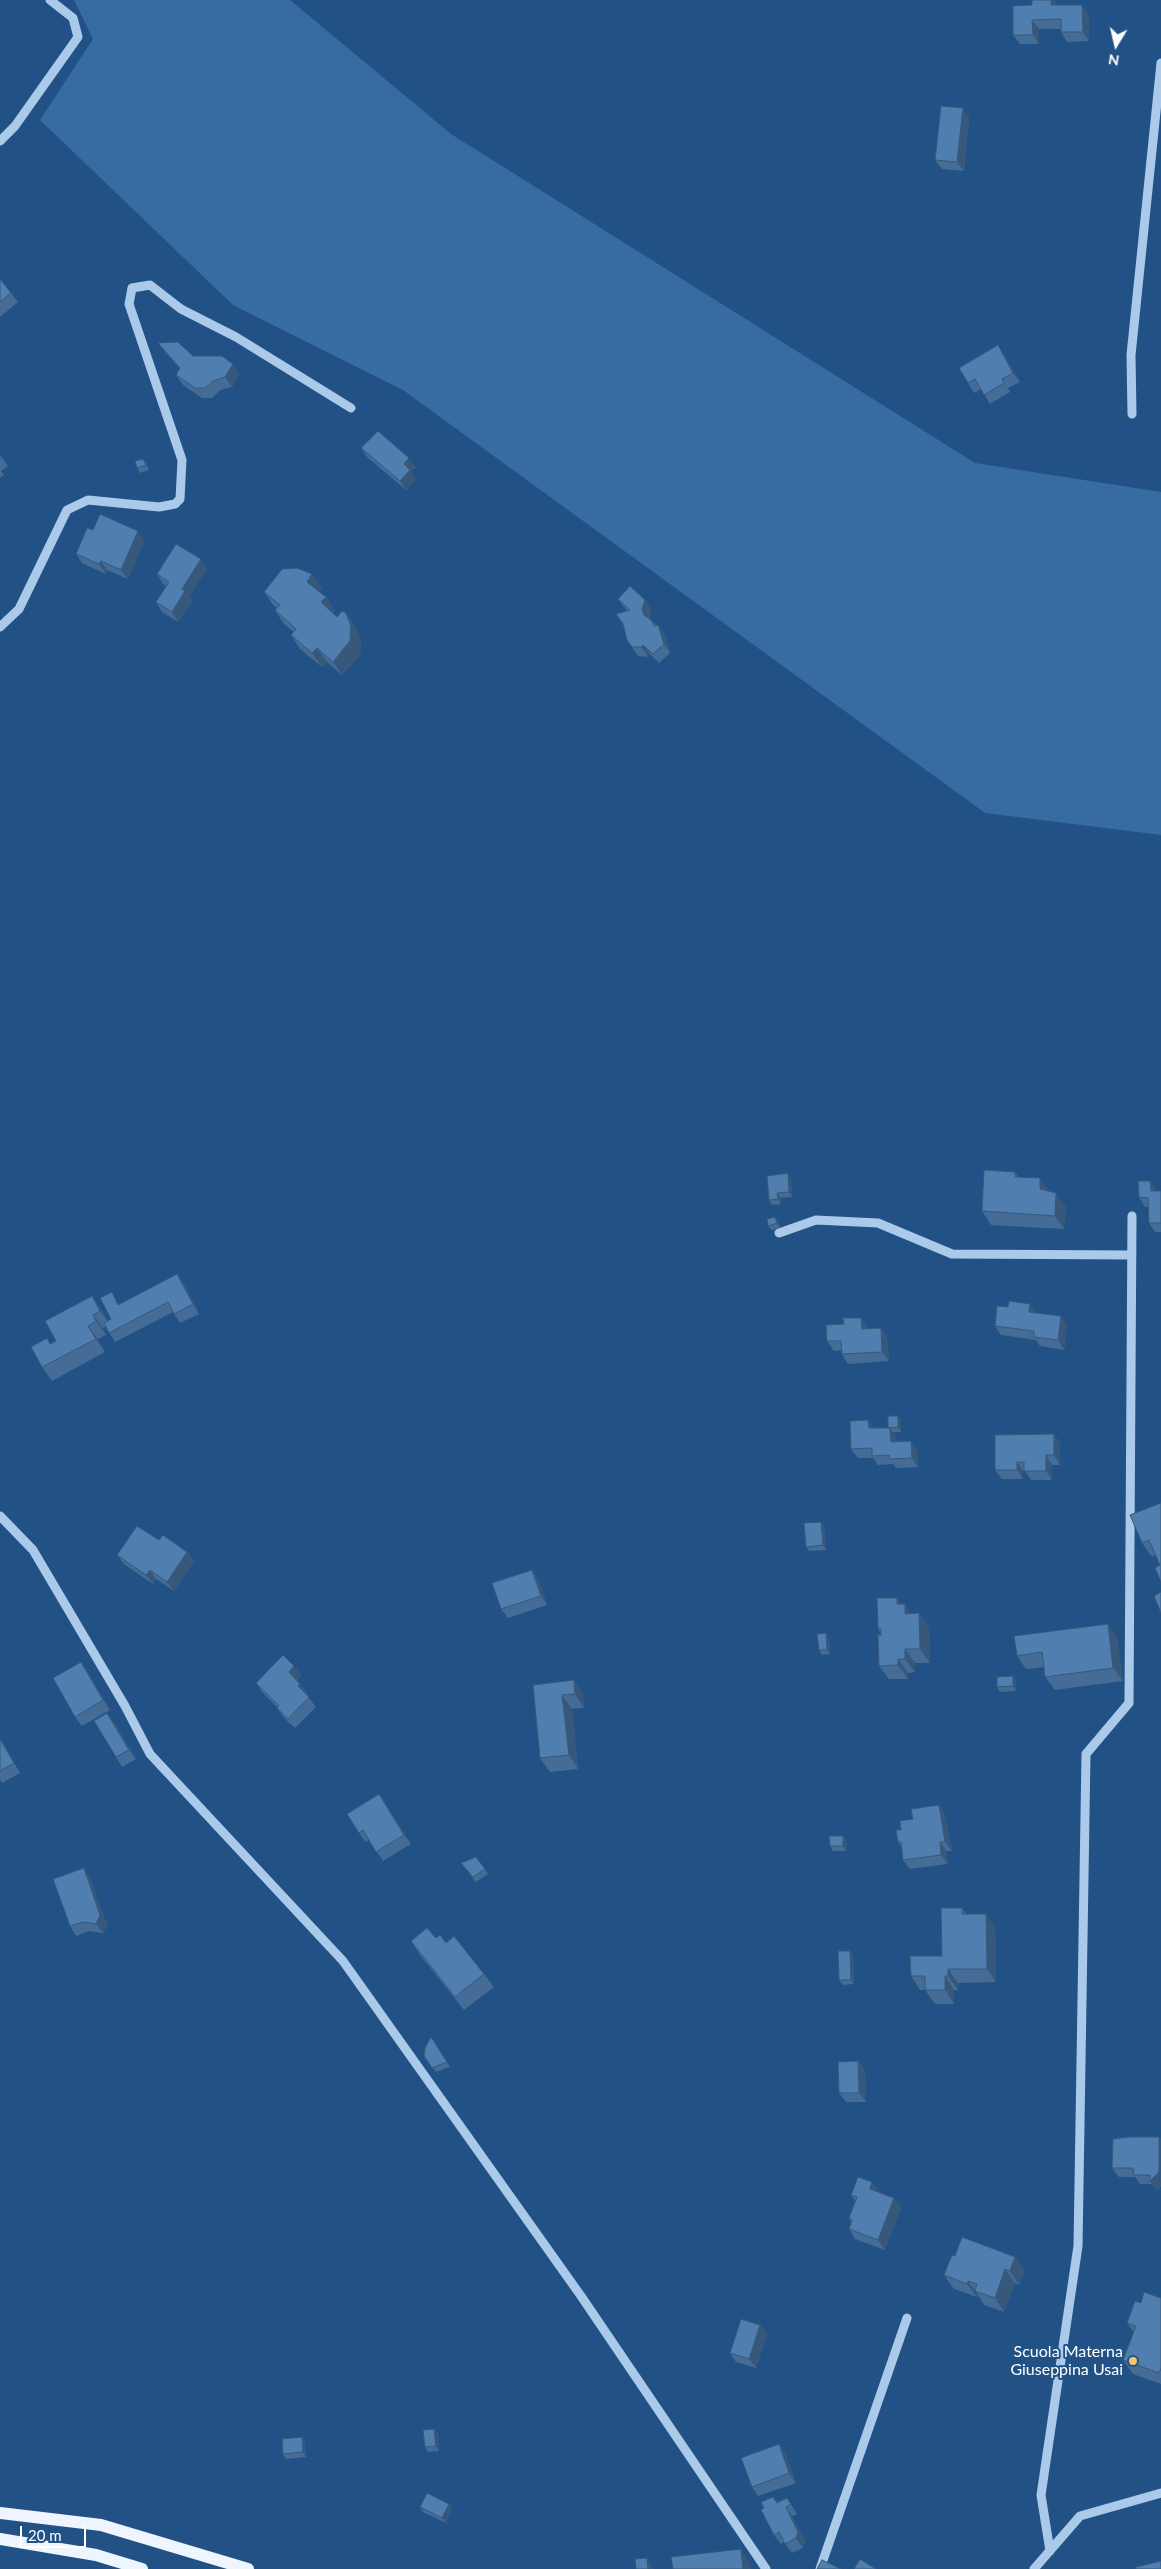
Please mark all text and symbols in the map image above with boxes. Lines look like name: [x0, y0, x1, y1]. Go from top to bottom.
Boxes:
north arrow: [1091, 20, 1141, 70]
text: N: [1107, 51, 1120, 70]
place label: Scuola Materna Giuseppina Usai: [1010, 2342, 1123, 2380]
marker: Scuola Materna Giuseppina Usai: [1127, 2355, 1139, 2367]
scale bar: [22, 2516, 89, 2548]
text: 20 m: [28, 2526, 62, 2544]

